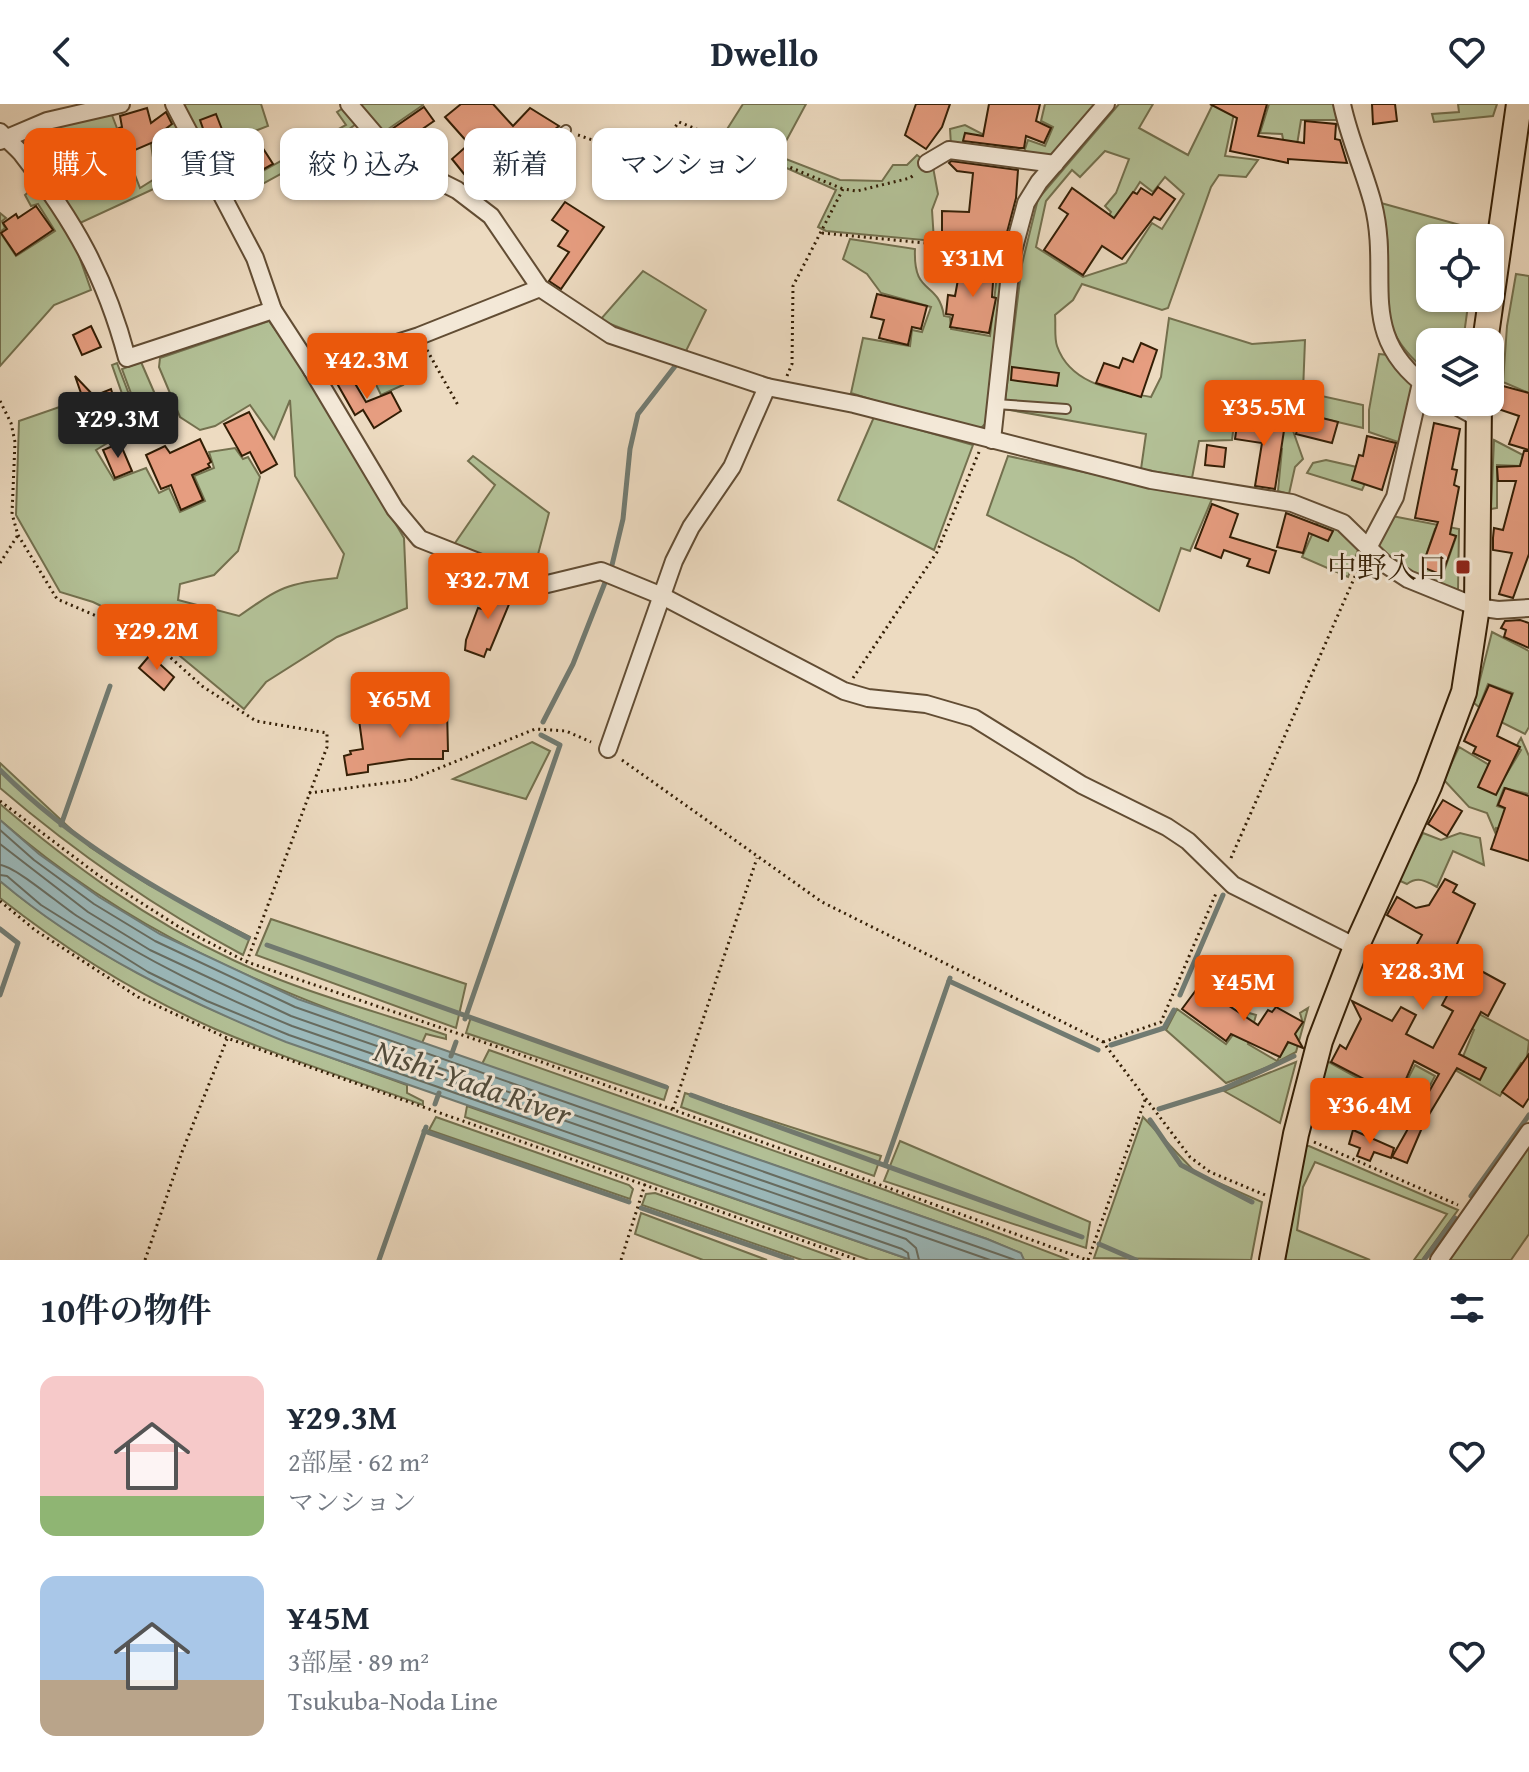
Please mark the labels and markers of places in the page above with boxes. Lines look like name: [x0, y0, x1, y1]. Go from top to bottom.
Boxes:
pin: ¥31M: [926, 231, 1020, 299]
pin: ¥42.3M: [302, 333, 432, 401]
pin: ¥35.5M: [1199, 380, 1329, 448]
pin: ¥29.3M: [53, 392, 183, 460]
place label: 中野入口: [1327, 545, 1447, 589]
pin: ¥32.7M: [423, 553, 553, 621]
marker: 中野入口: [1454, 558, 1472, 576]
pin: ¥29.2M: [92, 604, 222, 672]
pin: ¥65M: [353, 672, 447, 740]
pin: ¥28.3M: [1358, 944, 1488, 1012]
pin: ¥45M: [1197, 955, 1291, 1023]
pin: ¥36.4M: [1305, 1078, 1435, 1146]

